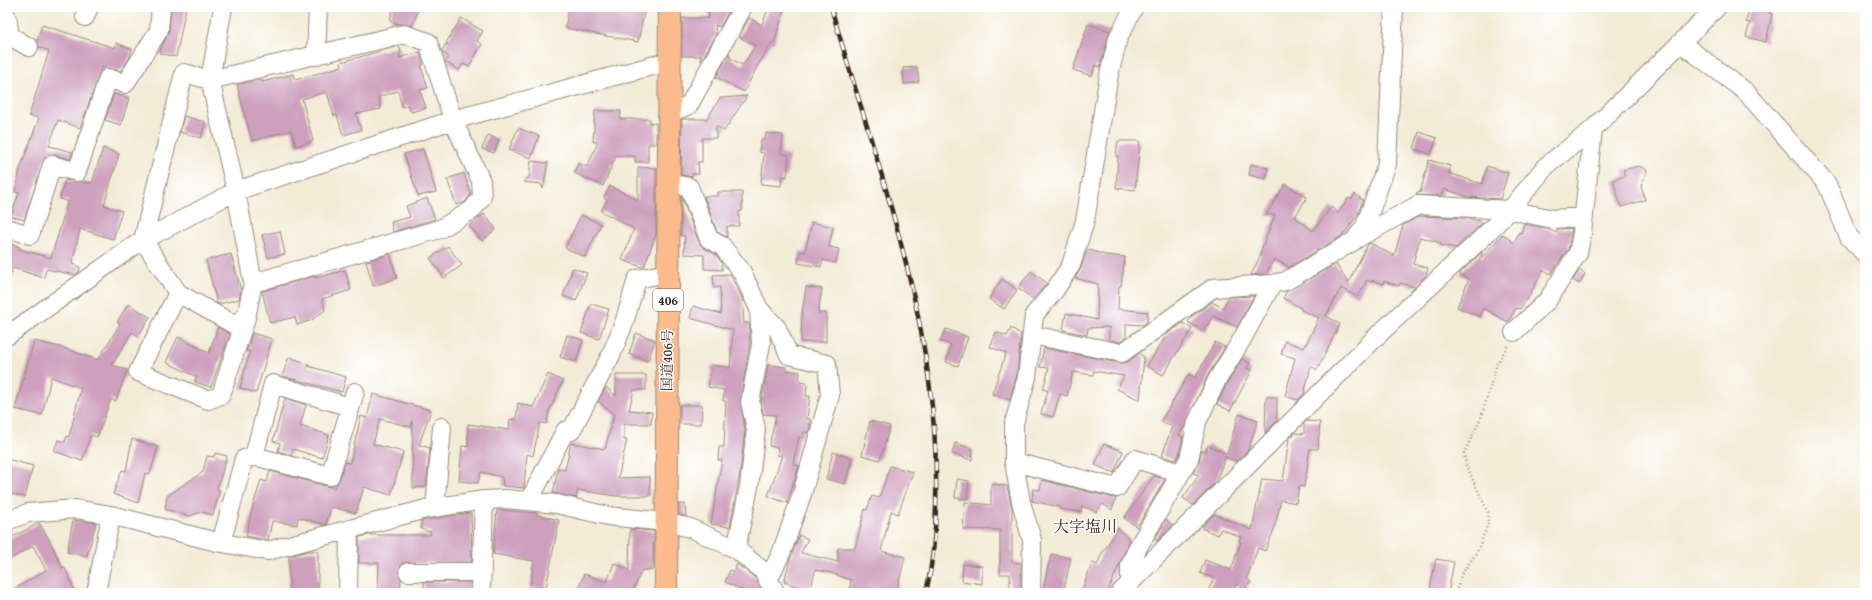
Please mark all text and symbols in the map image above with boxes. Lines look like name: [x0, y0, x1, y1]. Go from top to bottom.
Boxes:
road number: 406: [653, 289, 683, 311]
street label: 国道406号: [656, 329, 678, 391]
district label: 大字塩川: [1053, 514, 1117, 538]

